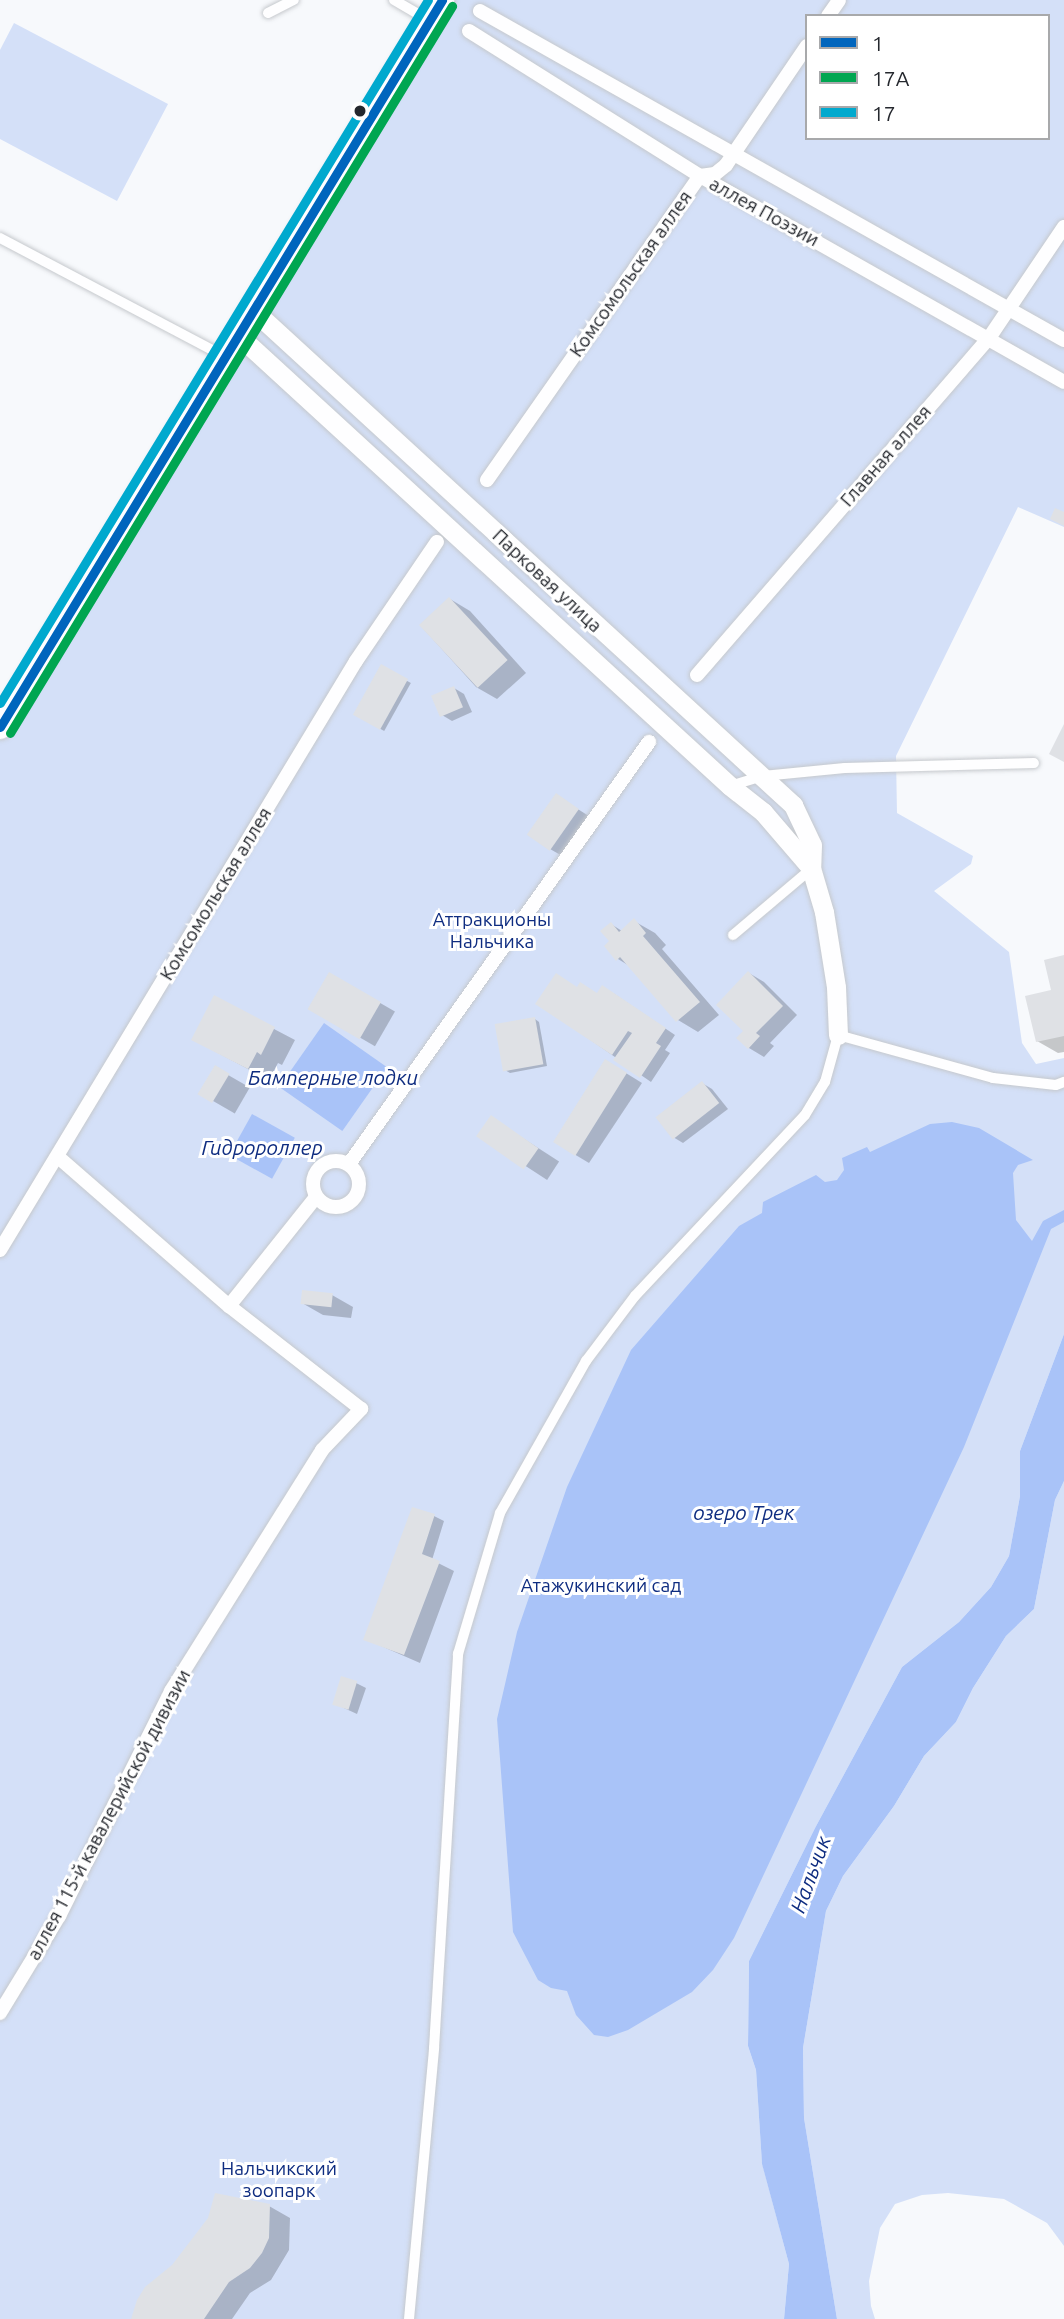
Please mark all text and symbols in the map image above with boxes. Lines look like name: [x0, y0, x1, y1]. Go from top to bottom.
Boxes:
legend: [805, 14, 1050, 140]
text: 1: [872, 31, 884, 55]
text: 17А: [872, 66, 909, 90]
text: 17: [872, 101, 896, 125]
unlabelled marker: [353, 104, 367, 118]
street label: аллея Поэзии: [705, 172, 823, 252]
street label: Комсомольская аллея: [565, 186, 697, 362]
street label: Главная аллея: [836, 401, 936, 511]
street label: Парковая улица: [488, 524, 606, 638]
street label: Комсомольская аллея: [155, 803, 277, 985]
park label: Аттракционы Нальчика: [433, 909, 551, 953]
water label: Бамперные лодки: [248, 1064, 418, 1090]
water label: Гидророллер: [201, 1134, 323, 1160]
water label: озеро Трек: [693, 1499, 795, 1525]
park label: Атажукинский сад: [521, 1575, 681, 1597]
street label: аллея 115-й кавалерийской дивизии: [22, 1666, 196, 1964]
water label: Нальчик: [784, 1832, 836, 1916]
park label: Нальчикский зоопарк: [221, 2158, 337, 2202]

